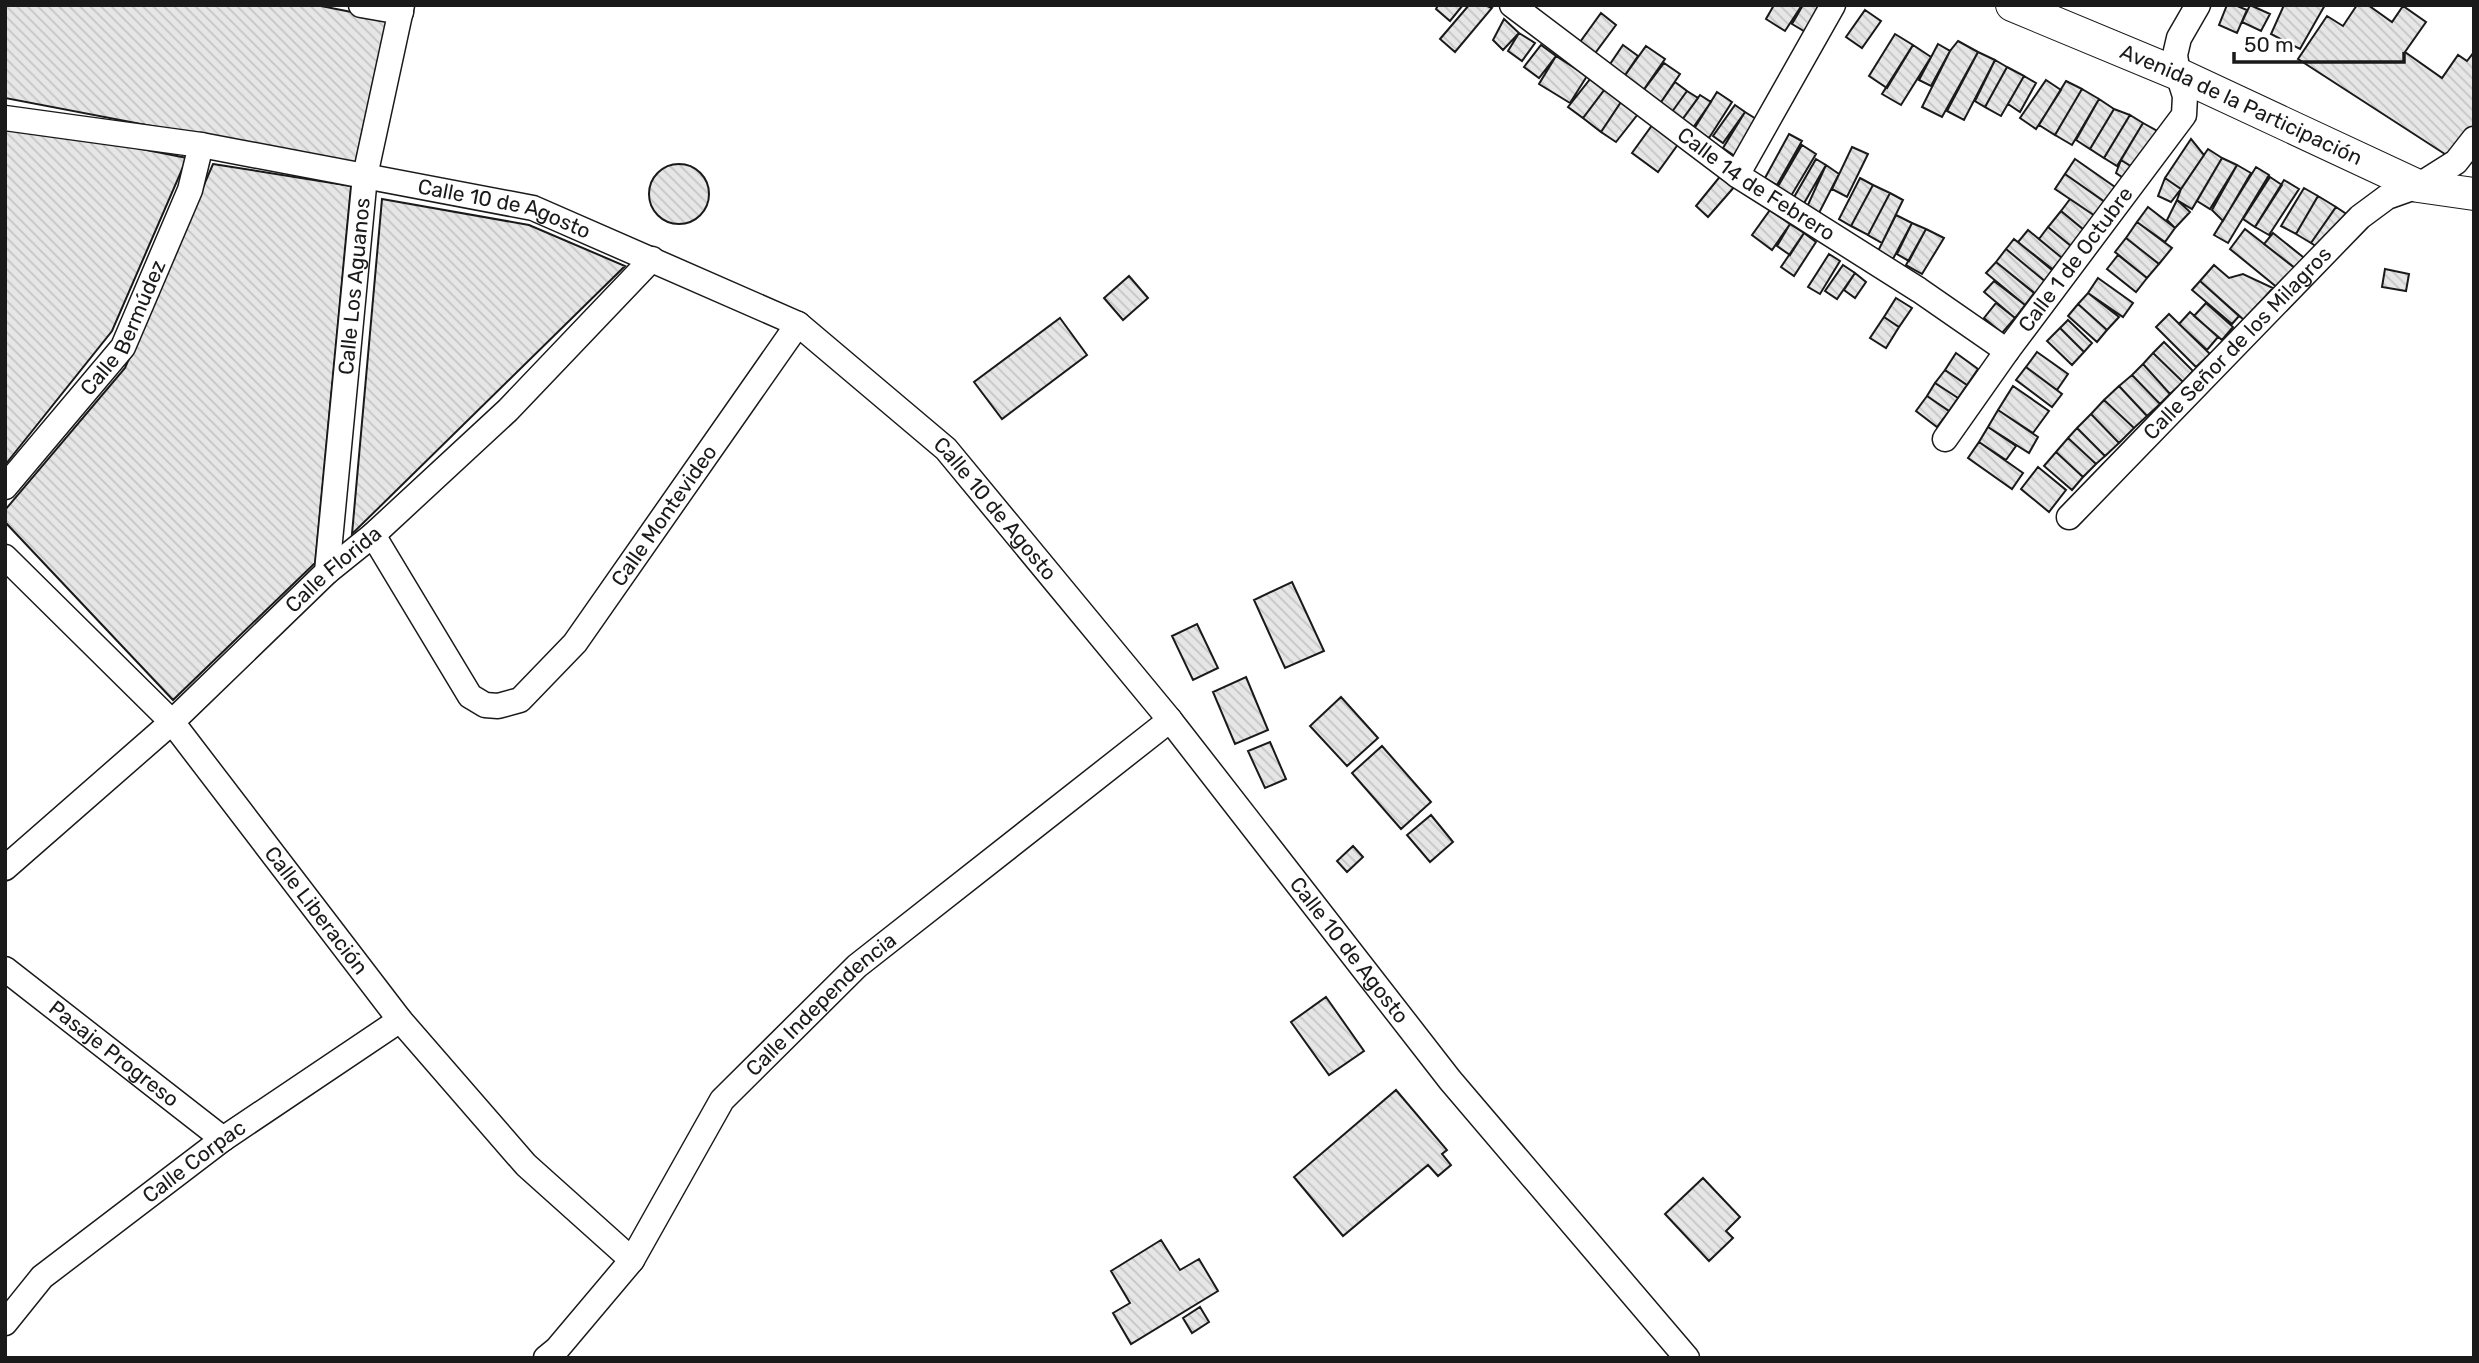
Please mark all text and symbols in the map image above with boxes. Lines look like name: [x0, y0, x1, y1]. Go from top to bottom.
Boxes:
scale bar: [2234, 21, 2404, 65]
text: 50 m: [2244, 32, 2294, 57]
street label: Avenida de la Participación: [2117, 38, 2366, 170]
street label: Calle 14 de Febrero: [1673, 122, 1840, 246]
street label: Calle 10 de Agosto: [416, 173, 595, 244]
street label: Calle 1 de Octubre: [2013, 182, 2138, 337]
street label: Calle Los Aguanos: [333, 196, 375, 376]
street label: Calle Señor de los Milagros: [2138, 241, 2336, 445]
street label: Calle Bermúdez: [75, 256, 171, 400]
street label: Calle 10 de Agosto: [929, 431, 1062, 585]
street label: Calle Montevideo: [606, 440, 722, 591]
street label: Calle Florida: [280, 521, 386, 618]
street label: Calle Liberación: [260, 841, 374, 979]
street label: Calle 10 de Agosto: [1285, 872, 1414, 1028]
street label: Calle Independencia: [740, 927, 901, 1081]
street label: Pasaje Progreso: [44, 995, 184, 1112]
street label: Calle Corpac: [137, 1114, 250, 1208]

